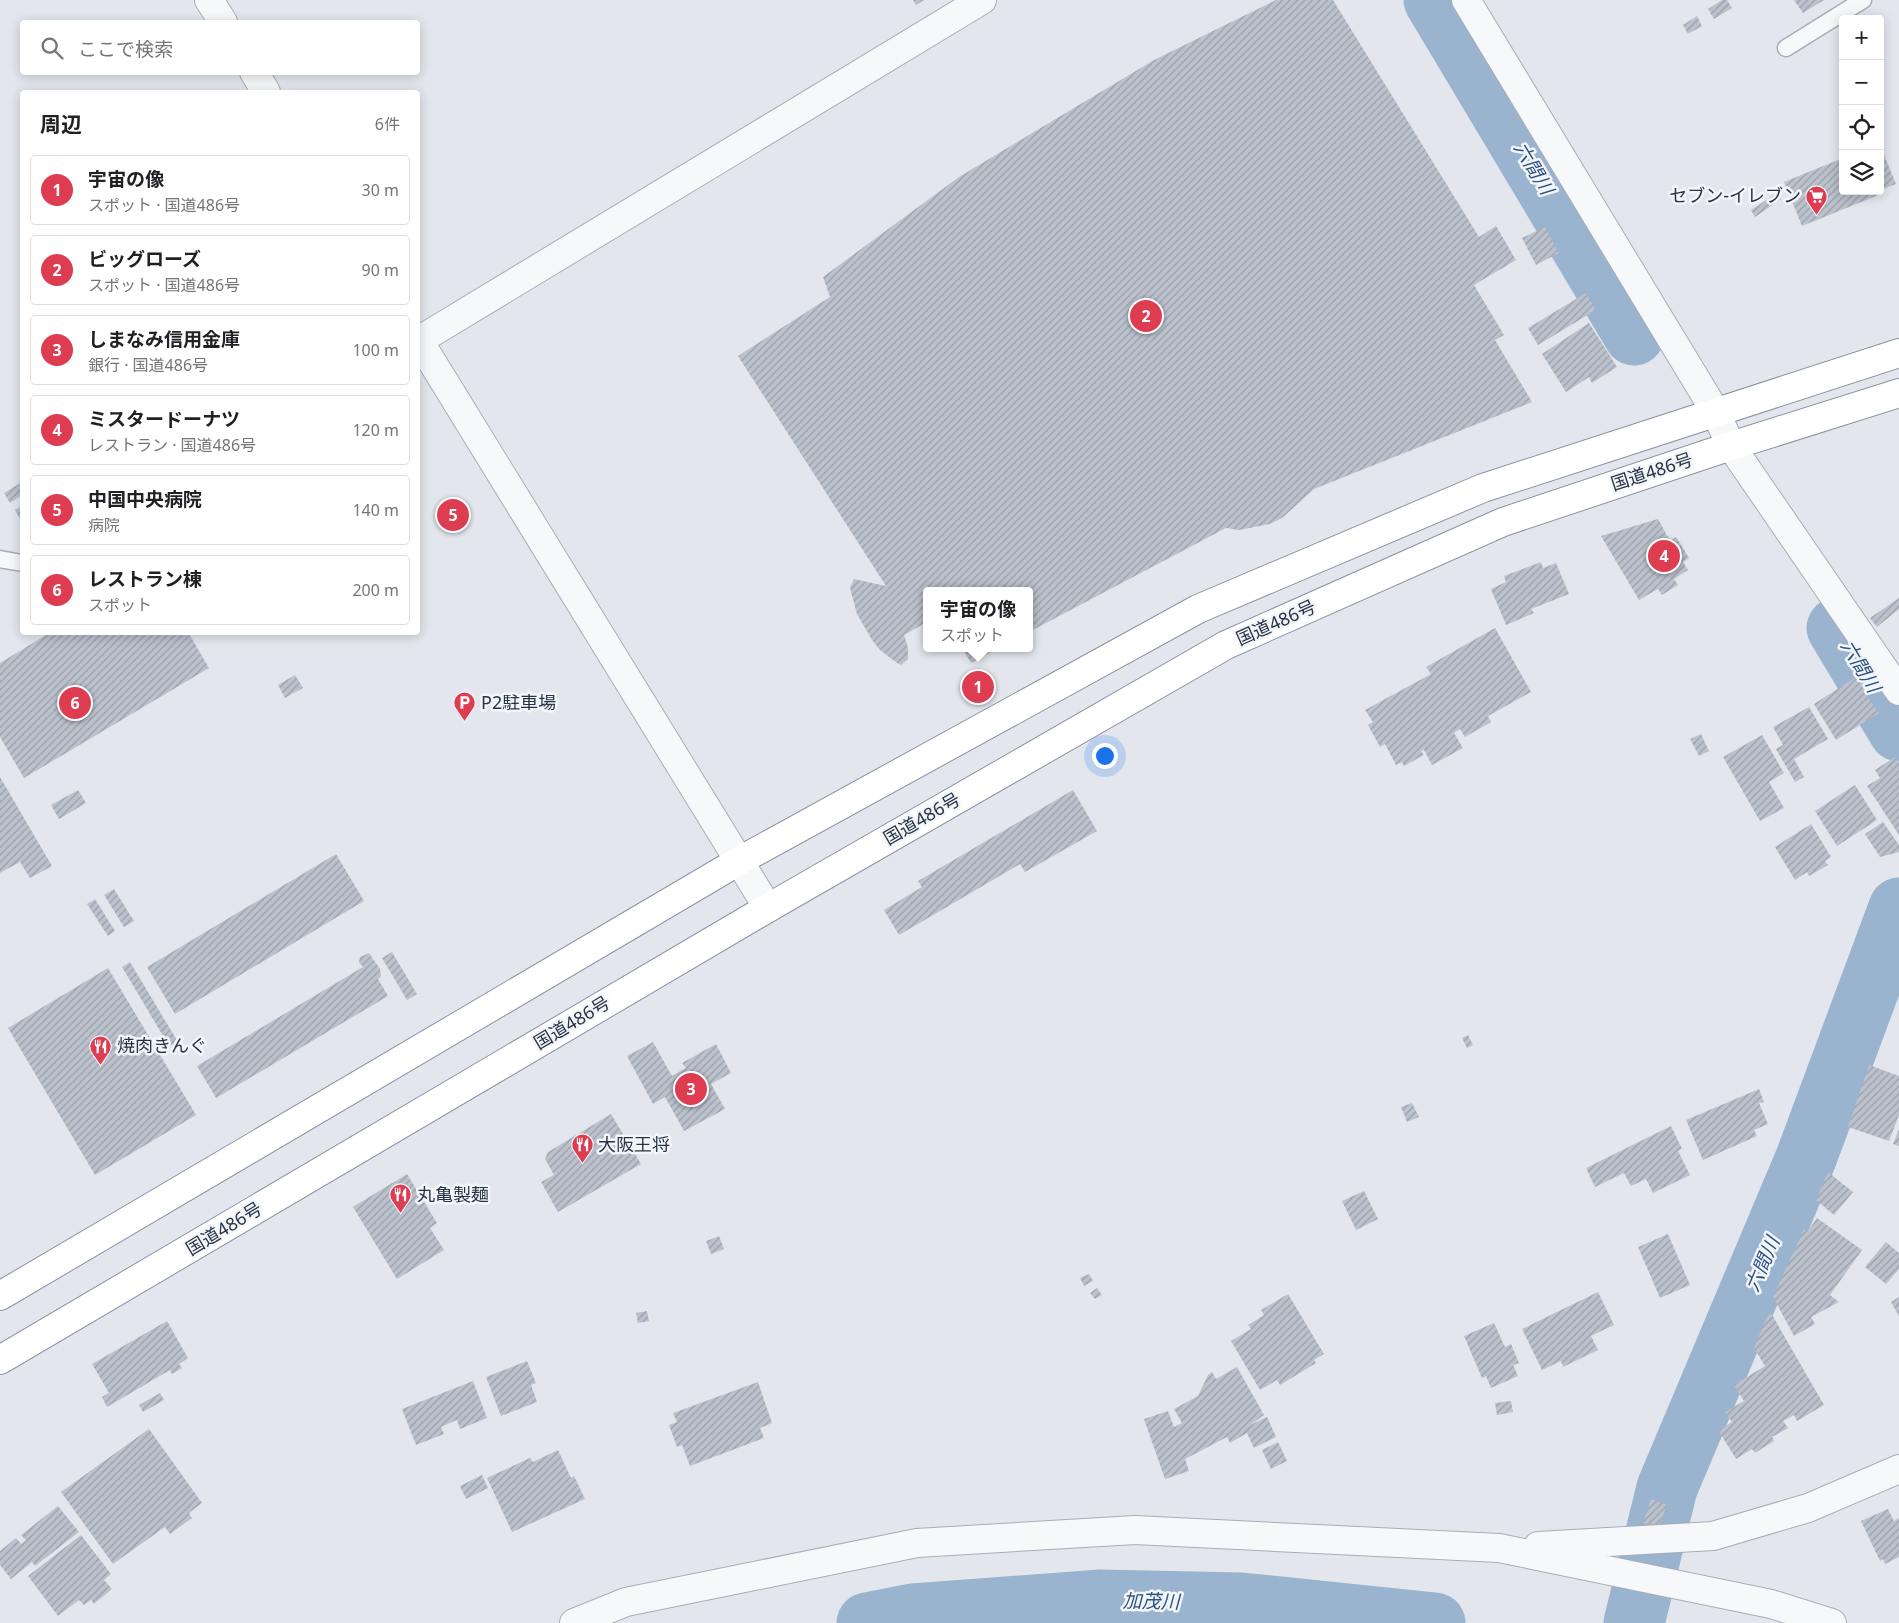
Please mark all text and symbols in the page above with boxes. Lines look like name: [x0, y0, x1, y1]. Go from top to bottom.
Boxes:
map controls: [1839, 15, 1884, 195]
button: +: [1839, 15, 1884, 60]
search box: [20, 20, 420, 75]
icon: search: [38, 34, 66, 62]
text: ここで検索: [78, 36, 173, 62]
button: −: [1839, 60, 1884, 105]
button: locate: [1839, 105, 1884, 150]
text: 周辺: [40, 110, 82, 138]
text: 6件: [375, 113, 400, 135]
water label: 六間川: [1508, 137, 1561, 201]
button: layers: [1839, 150, 1884, 195]
text: 宇宙の像: [88, 166, 164, 192]
text: 1: [52, 179, 62, 201]
text: 30 m: [362, 179, 399, 201]
place label: セブン-イレブン: [1669, 183, 1801, 207]
supermarket icon: セブン-イレブン: [1805, 184, 1829, 215]
text: スポット · 国道486号: [88, 194, 240, 216]
text: ビッグローズ: [88, 246, 201, 272]
text: 2: [52, 259, 62, 281]
text: 90 m: [362, 259, 399, 281]
text: スポット · 国道486号: [88, 274, 240, 296]
pin: 2: [1130, 297, 1162, 335]
text: しまなみ信用金庫: [88, 326, 240, 352]
text: 3: [52, 339, 62, 361]
text: 100 m: [352, 339, 399, 361]
text: 銀行 · 国道486号: [88, 354, 208, 376]
text: ミスタードーナツ: [88, 406, 240, 432]
text: 4: [52, 419, 62, 441]
text: 120 m: [352, 419, 399, 441]
text: レストラン · 国道486号: [88, 434, 256, 456]
street label: 国道486号: [1608, 447, 1696, 496]
text: 中国中央病院: [88, 486, 202, 512]
pin: 5: [437, 496, 469, 534]
text: 5: [52, 499, 62, 521]
text: 140 m: [352, 499, 399, 521]
text: 病院: [88, 514, 120, 536]
pin: 4: [1648, 537, 1680, 575]
text: レストラン棟: [88, 566, 202, 592]
text: 6: [52, 579, 62, 601]
text: 200 m: [352, 579, 399, 601]
popup: [923, 587, 1033, 652]
text: スポット: [88, 594, 152, 616]
street label: 国道486号: [1232, 594, 1319, 650]
text: 宇宙の像: [940, 596, 1016, 622]
text: スポット: [940, 624, 1004, 646]
water label: 六間川: [1835, 635, 1888, 699]
pin: 1: [962, 668, 994, 706]
pin: 6: [59, 684, 91, 722]
place label: P2駐車場: [481, 690, 556, 714]
parking icon: P2駐車場: [453, 691, 477, 722]
your location: [1092, 743, 1118, 769]
street label: 国道486号: [879, 787, 964, 850]
street label: 国道486号: [529, 990, 614, 1054]
place label: 焼肉きんぐ: [117, 1033, 207, 1057]
restaurant icon: 焼肉きんぐ: [89, 1034, 113, 1065]
pin: 3: [675, 1070, 707, 1108]
place label: 大阪王将: [598, 1132, 670, 1156]
restaurant icon: 大阪王将: [570, 1133, 594, 1164]
place label: 丸亀製麺: [417, 1182, 489, 1206]
restaurant icon: 丸亀製麺: [389, 1183, 413, 1214]
street label: 国道486号: [181, 1196, 266, 1260]
water label: 六間川: [1739, 1231, 1786, 1295]
water label: 加茂川: [1122, 1588, 1182, 1615]

